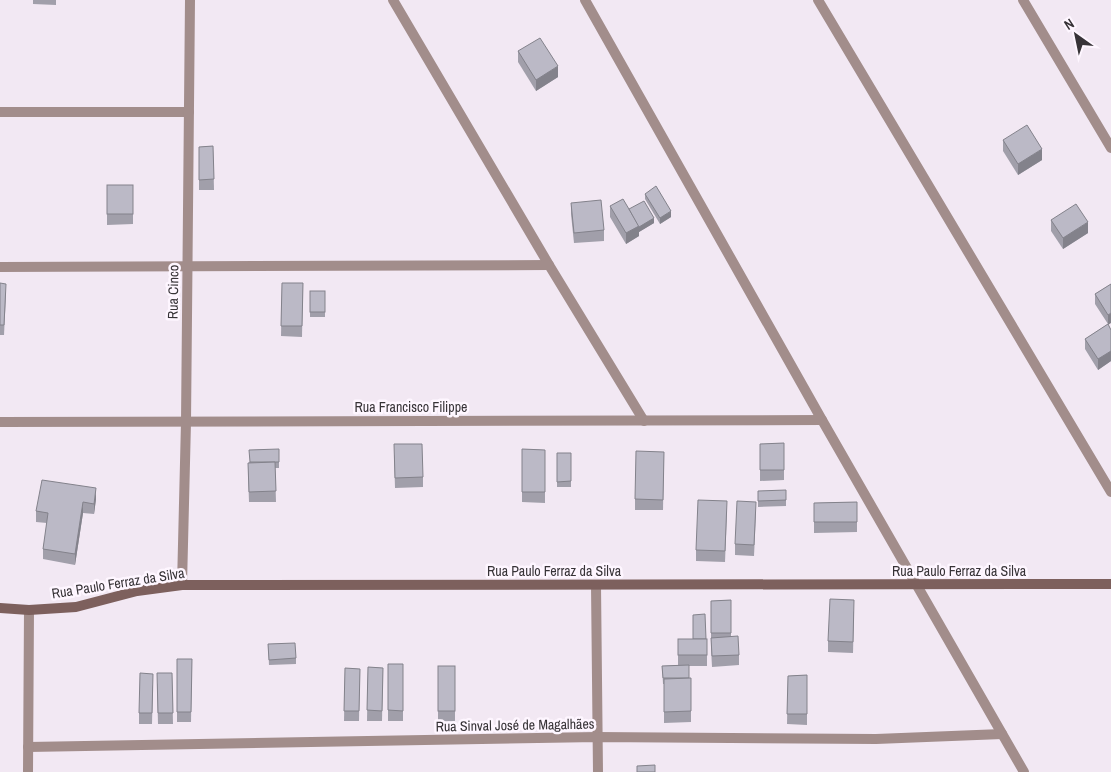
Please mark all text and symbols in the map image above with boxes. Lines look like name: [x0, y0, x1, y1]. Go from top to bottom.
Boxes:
north arrow: [1051, 10, 1101, 60]
text: N: [1061, 14, 1077, 34]
street label: Rua Cinco: [164, 265, 182, 319]
street label: Rua Francisco Filippe: [355, 398, 467, 416]
street label: Rua Paulo Ferraz da Silva: [487, 562, 622, 580]
street label: Rua Paulo Ferraz da Silva: [892, 562, 1027, 580]
street label: Rua Paulo Ferraz da Silva: [50, 564, 186, 602]
street label: Rua Sinval José de Magalhães: [435, 715, 595, 735]

